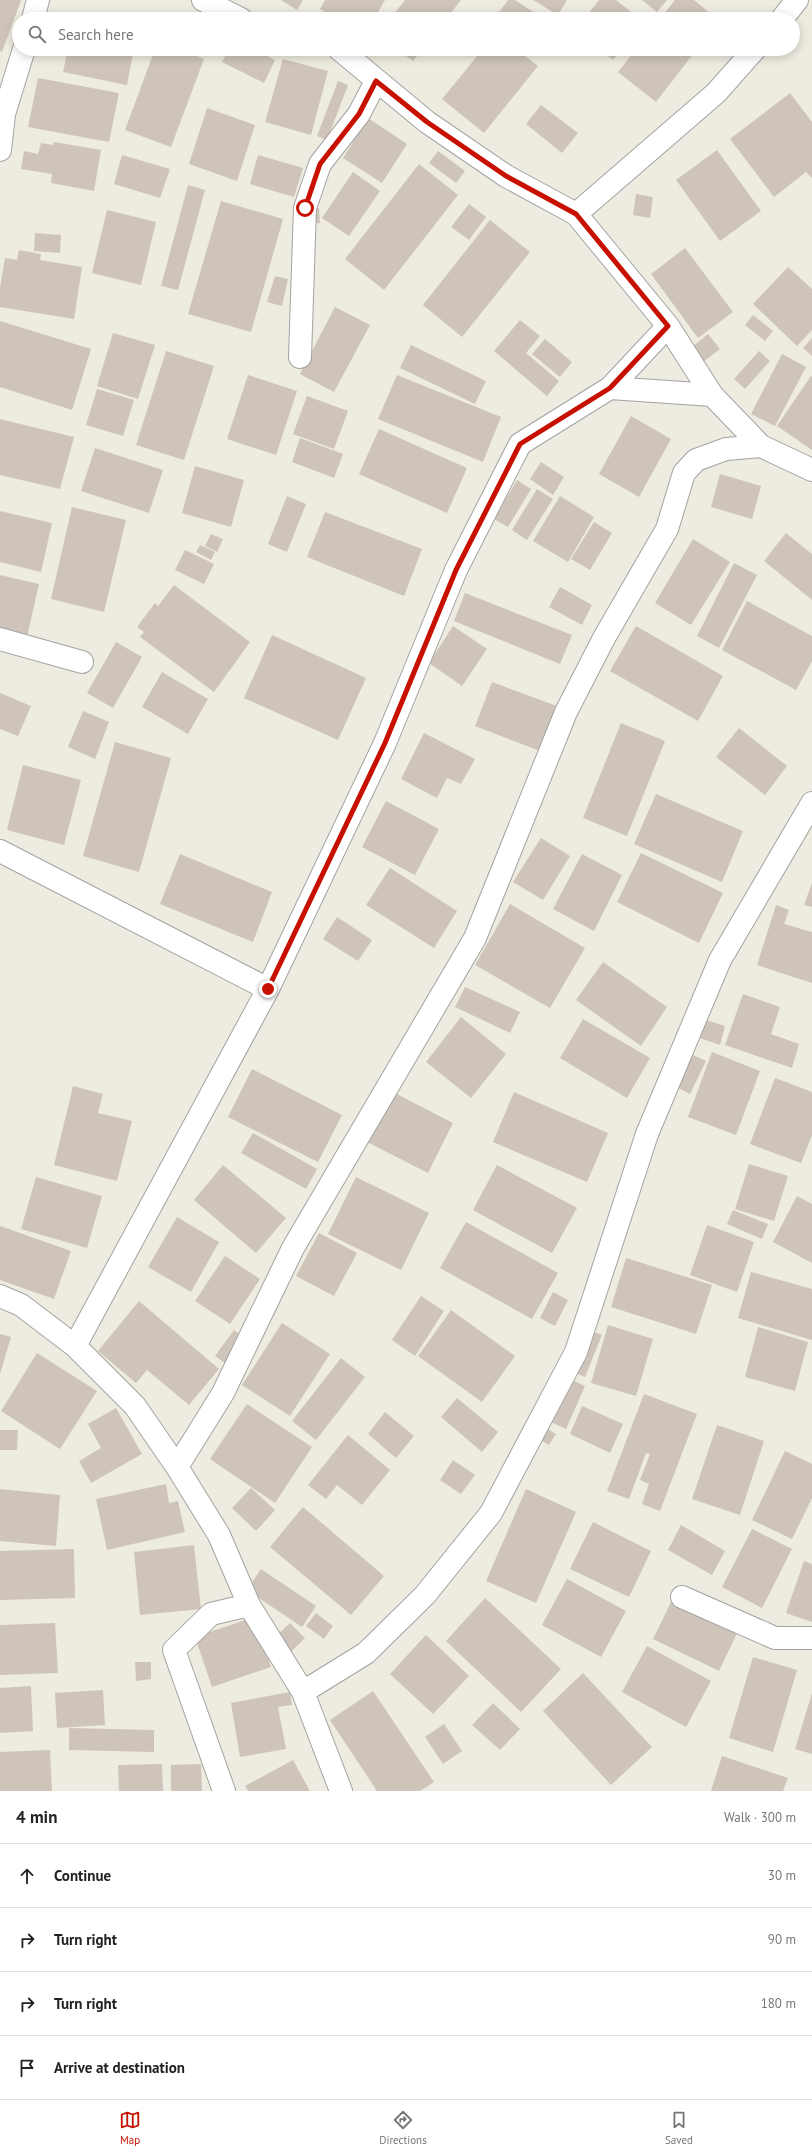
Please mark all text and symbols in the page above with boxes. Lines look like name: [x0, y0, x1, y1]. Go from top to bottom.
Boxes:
search box: [12, 12, 800, 56]
icon: search: [26, 23, 48, 45]
text: Search here: [58, 25, 134, 44]
route start: [296, 199, 314, 217]
route end: [259, 980, 277, 998]
text: 4 min: [16, 1806, 57, 1828]
text: Walk · 300 m: [724, 1809, 796, 1826]
icon: ahead: [16, 1865, 38, 1887]
text: Continue: [54, 1866, 111, 1885]
text: 30 m: [768, 1867, 796, 1884]
icon: right: [16, 1929, 38, 1951]
text: Turn right: [54, 1930, 117, 1949]
text: 90 m: [768, 1931, 796, 1948]
icon: right: [16, 1993, 38, 2015]
text: Turn right: [54, 1994, 117, 2013]
text: 180 m: [761, 1995, 796, 2012]
icon: arrive: [16, 2057, 38, 2079]
text: Arrive at destination: [54, 2058, 185, 2077]
tab: Map: [119, 2109, 141, 2147]
tab: Directions: [379, 2109, 427, 2147]
tab: Saved: [665, 2109, 693, 2147]

